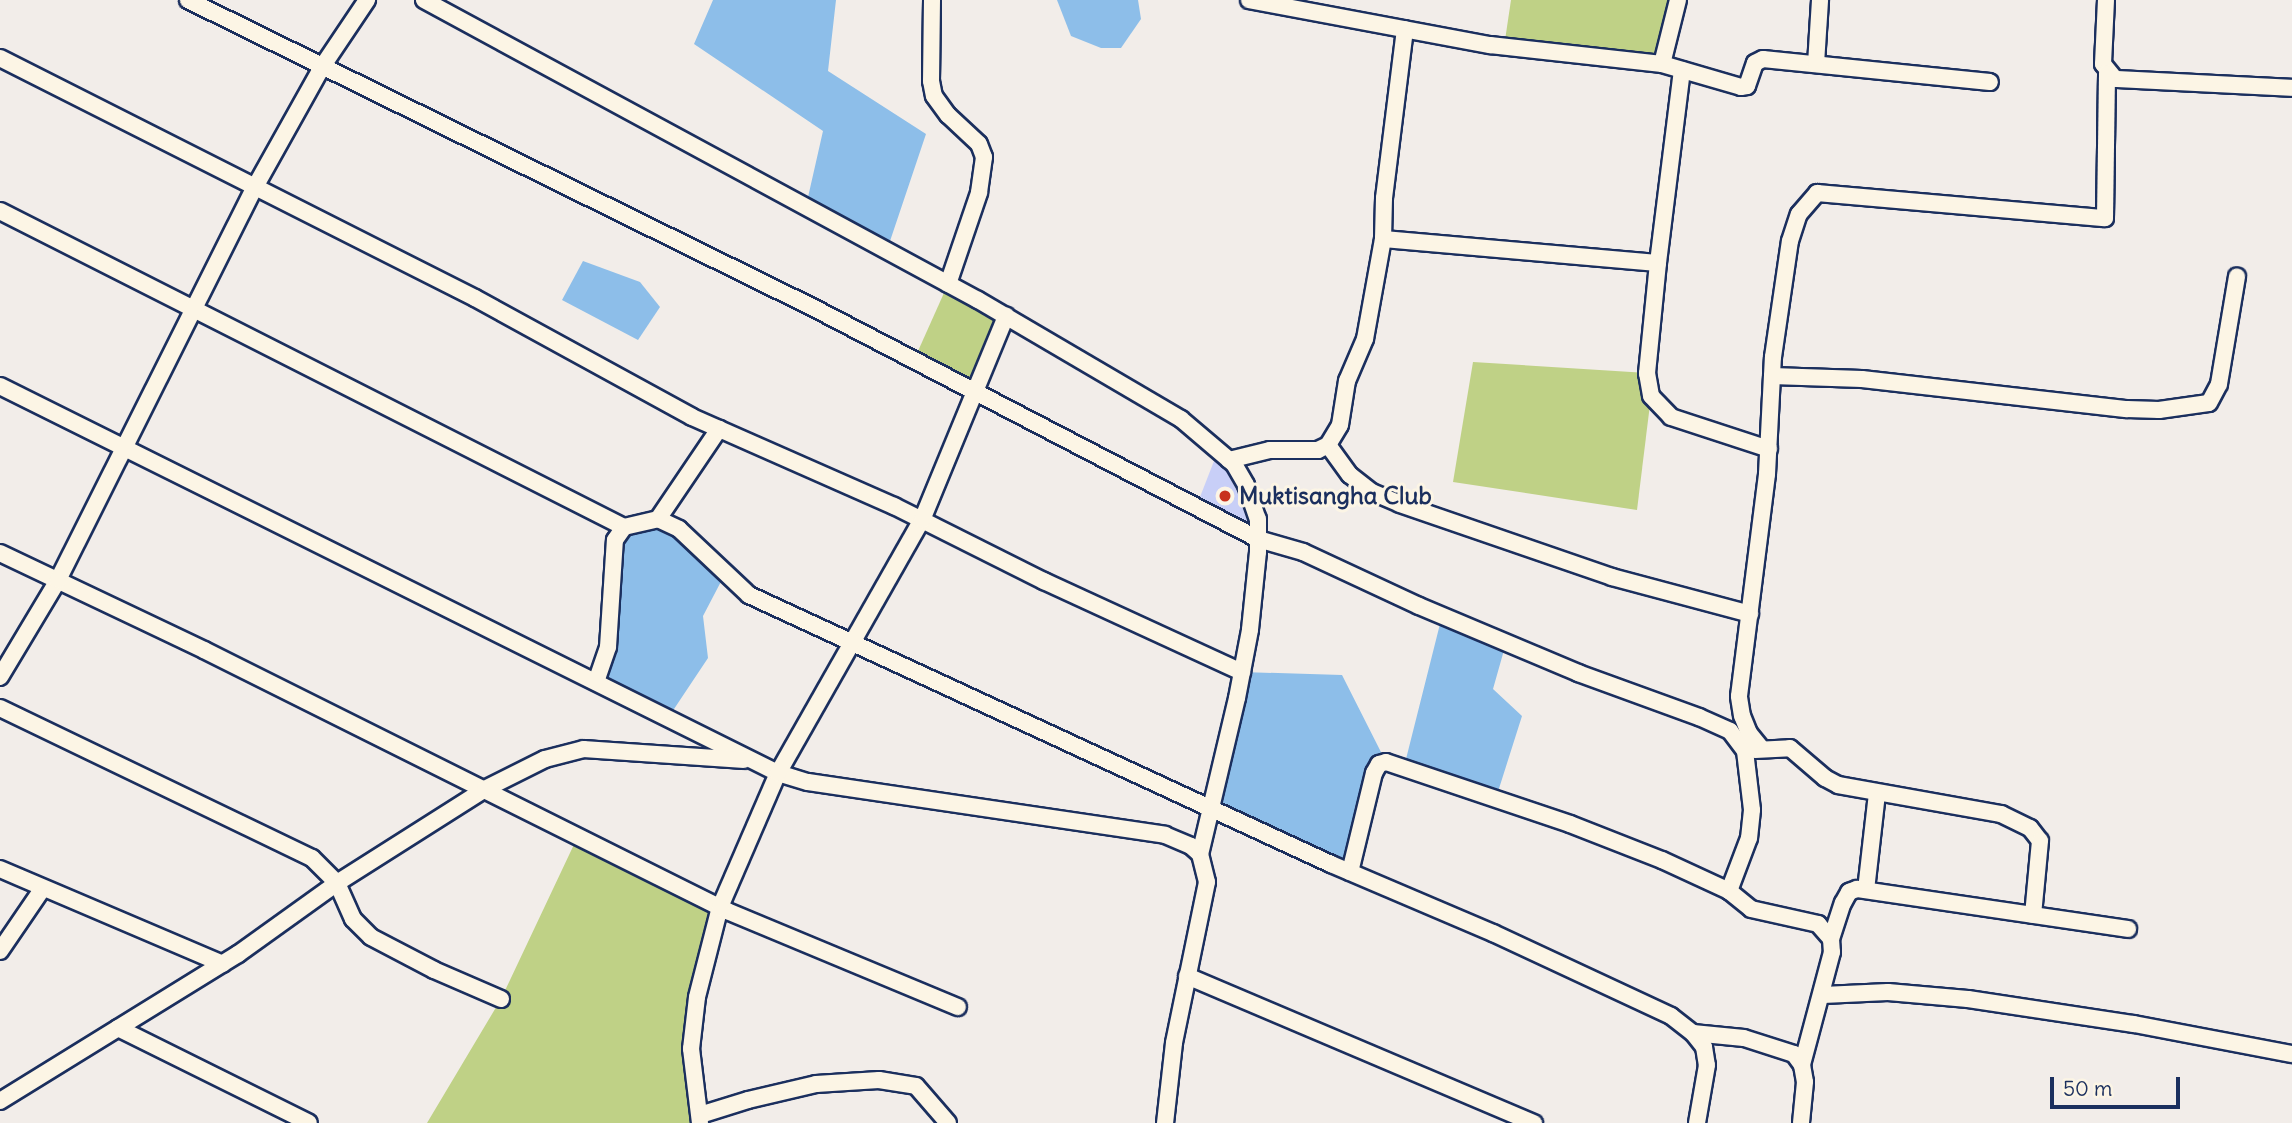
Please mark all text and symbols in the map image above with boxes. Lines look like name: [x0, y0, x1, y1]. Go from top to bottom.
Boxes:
place label: Muktisangha Club: [1239, 482, 1432, 510]
marker: Muktisangha Club: [1217, 488, 1233, 504]
scale bar: [2054, 1064, 2184, 1108]
text: 50 m: [2063, 1075, 2112, 1102]

